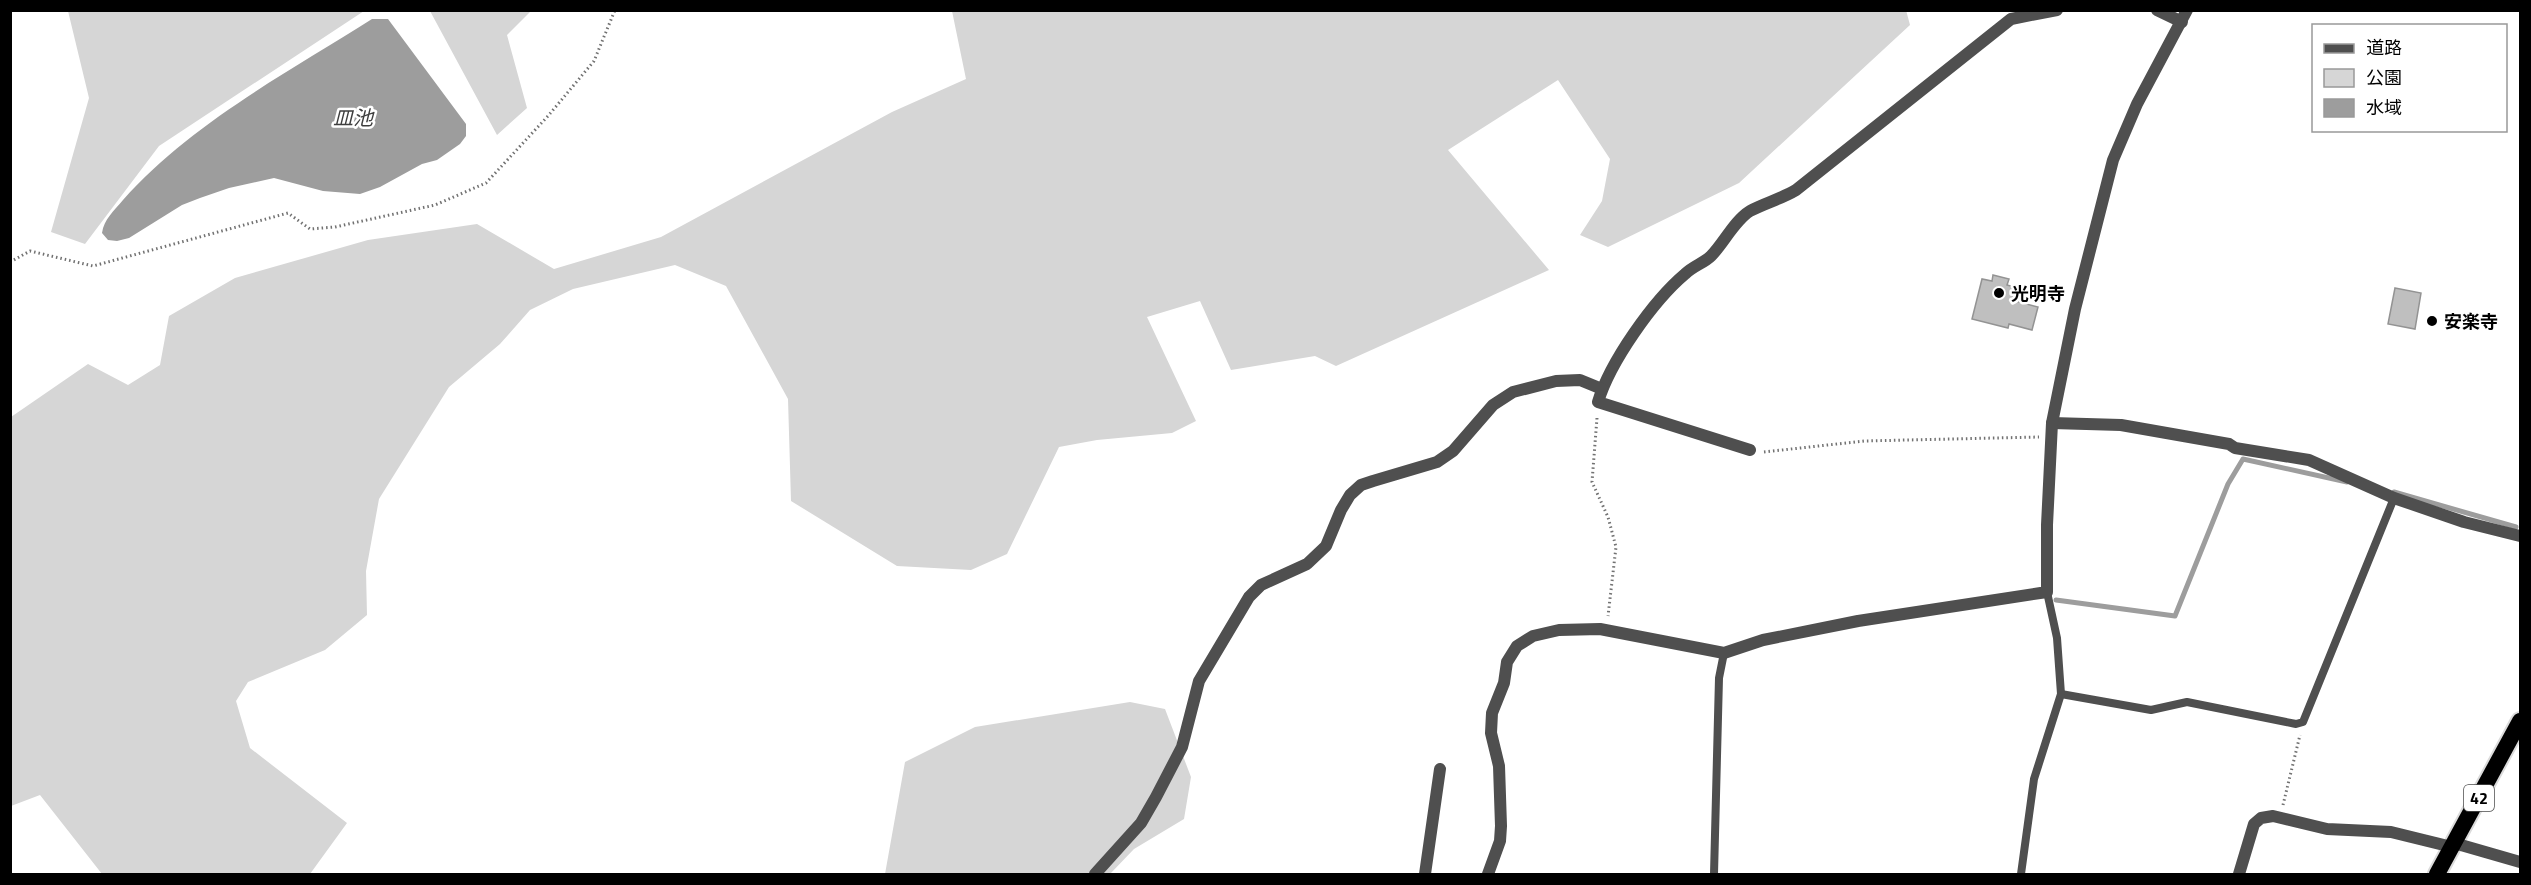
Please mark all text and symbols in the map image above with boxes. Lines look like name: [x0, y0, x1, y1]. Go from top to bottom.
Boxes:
legend: [2312, 24, 2507, 132]
text: 道路: [2366, 34, 2402, 61]
text: 公園: [2366, 64, 2402, 91]
text: 水域: [2366, 94, 2402, 121]
water label: 皿池: [333, 102, 375, 133]
place label: 光明寺: [2011, 280, 2065, 307]
marker: 光明寺: [1992, 286, 2006, 300]
place label: 安楽寺: [2444, 308, 2498, 335]
marker: 安楽寺: [2425, 314, 2439, 328]
road number: 42: [2464, 785, 2494, 811]

